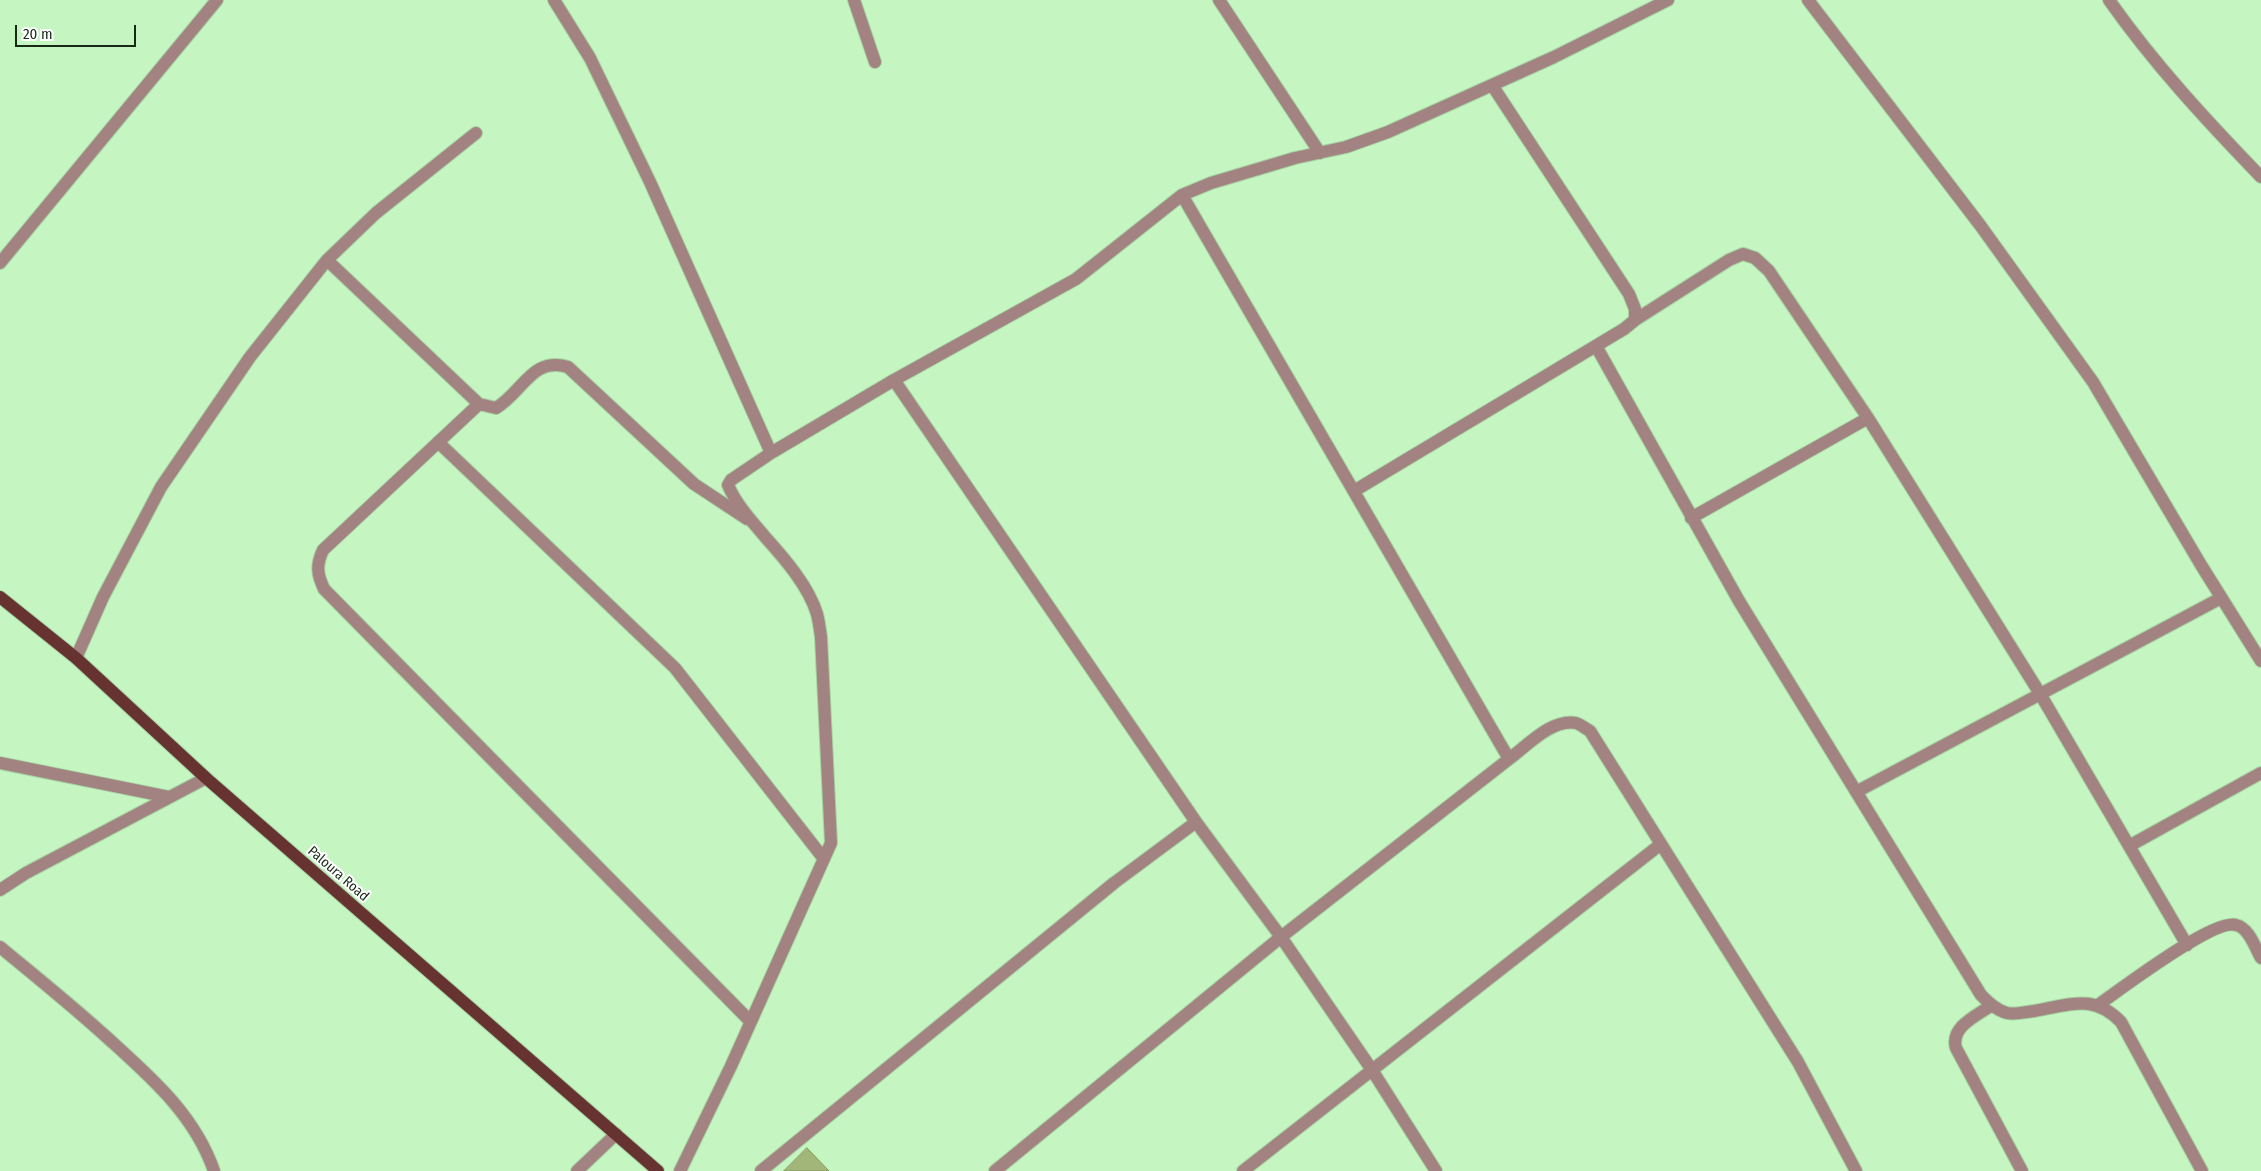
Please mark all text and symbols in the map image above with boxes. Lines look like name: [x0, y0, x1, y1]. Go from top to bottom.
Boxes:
scale bar: [18, 15, 139, 47]
text: 20 m: [23, 25, 53, 43]
street label: Paloura Road: [304, 843, 372, 905]

